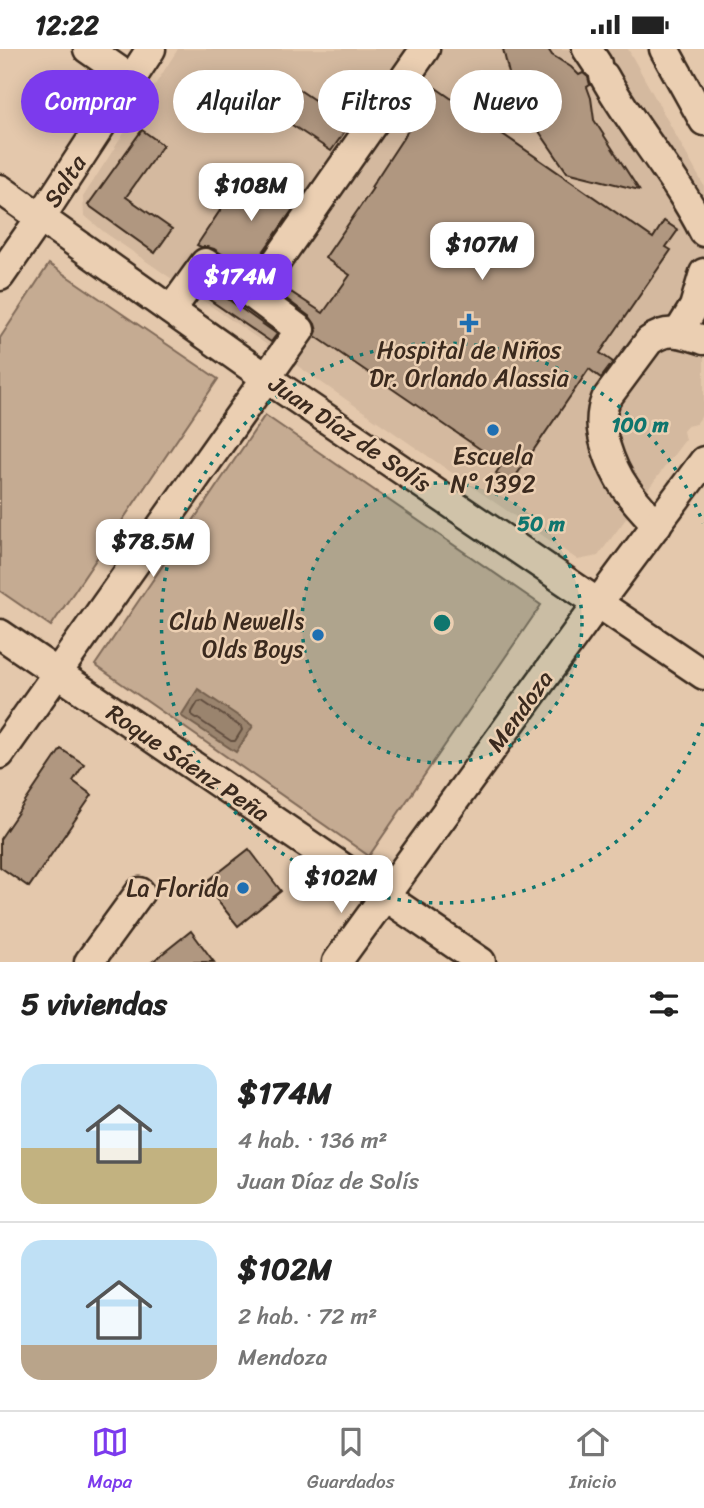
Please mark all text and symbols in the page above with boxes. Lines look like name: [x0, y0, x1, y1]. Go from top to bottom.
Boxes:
text: 12:22: [35, 2, 99, 48]
chip: Comprar: [21, 70, 159, 133]
chip: Alquilar: [173, 70, 304, 133]
chip: Filtros: [318, 70, 436, 133]
chip: Nuevo: [450, 70, 562, 133]
street label: Salta: [32, 145, 99, 216]
pin: $108M: [202, 163, 300, 223]
text: $108M: [215, 165, 287, 206]
pin: $107M: [433, 223, 531, 282]
text: $107M: [446, 224, 518, 265]
pin: $174M: [191, 254, 289, 314]
text: $174M: [204, 256, 276, 297]
marker: Hospital de Niños Dr. Orlando Alassia: [459, 313, 479, 333]
place label: Hospital de Niños Dr. Orlando Alassia: [369, 329, 570, 399]
street label: Juan Díaz de Solís: [259, 363, 440, 504]
text: 100 m: [611, 406, 669, 444]
marker: Escuela N° 1392: [485, 422, 501, 438]
place label: Escuela N° 1392: [450, 435, 536, 505]
text: 50 m: [517, 505, 566, 543]
pin: $78.5M: [96, 519, 210, 579]
text: $78.5M: [112, 521, 194, 562]
place label: Club Newells Olds Boys: [169, 600, 304, 670]
centre of rings: [430, 611, 454, 635]
marker: Club Newells Olds Boys: [310, 627, 326, 643]
street label: Mendoza: [476, 661, 564, 761]
street label: Roque Sáenz Peña: [97, 692, 279, 834]
pin: $102M: [292, 855, 390, 915]
text: $102M: [305, 857, 377, 898]
place label: La Florida: [126, 867, 229, 909]
marker: La Florida: [235, 880, 251, 896]
text: 5 viviendas: [21, 977, 167, 1031]
icon: filters: [645, 985, 683, 1023]
text: $174M: [238, 1066, 331, 1120]
icon: home: [77, 1092, 161, 1176]
text: 4 hab. · 136 m²: [238, 1120, 388, 1161]
text: Juan Díaz de Solís: [238, 1161, 419, 1202]
text: $102M: [238, 1242, 332, 1296]
icon: home: [77, 1268, 161, 1352]
text: 2 hab. · 72 m²: [238, 1296, 377, 1337]
text: Mendoza: [238, 1337, 327, 1378]
tab: Mapa: [87, 1423, 132, 1498]
tab: Guardados: [307, 1423, 394, 1498]
tab: Inicio: [569, 1423, 617, 1498]

